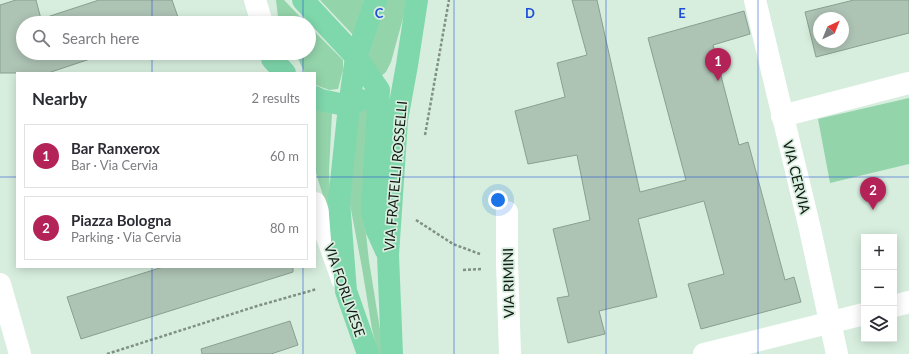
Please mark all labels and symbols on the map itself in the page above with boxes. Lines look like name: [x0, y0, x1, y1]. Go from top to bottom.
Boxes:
text: C: [375, 5, 384, 21]
text: D: [525, 5, 535, 21]
text: E: [678, 5, 686, 21]
north arrow: [813, 12, 849, 48]
pin: 1: [705, 48, 731, 81]
street label: VIA FRATELLI ROSSELLI: [380, 100, 410, 252]
street label: VIA CERVIA: [780, 139, 814, 216]
pin: 2: [860, 177, 886, 210]
your location: [488, 190, 508, 210]
street label: VIA FORLIVESE: [321, 241, 369, 339]
street label: VIA RIMINI: [499, 248, 517, 318]

